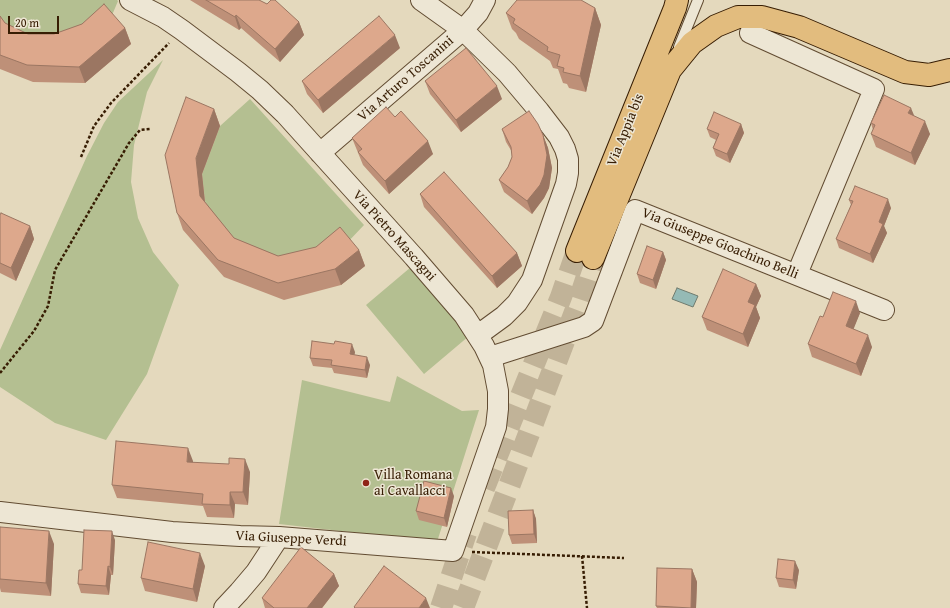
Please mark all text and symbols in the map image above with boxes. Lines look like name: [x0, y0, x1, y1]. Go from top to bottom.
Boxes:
scale bar: [10, 8, 61, 34]
text: 20 m: [15, 14, 39, 31]
street label: Via Arturo Toscanini: [355, 33, 457, 125]
street label: Via Appia bis: [604, 91, 648, 169]
street label: Via Pietro Mascagni: [349, 187, 439, 285]
street label: Via Giuseppe Gioachino Belli: [639, 205, 801, 283]
place label: Villa Romana ai Cavallacci: [374, 467, 452, 500]
marker: Villa Romana ai Cavallacci: [361, 478, 371, 488]
street label: Via Giuseppe Verdi: [235, 528, 347, 550]

